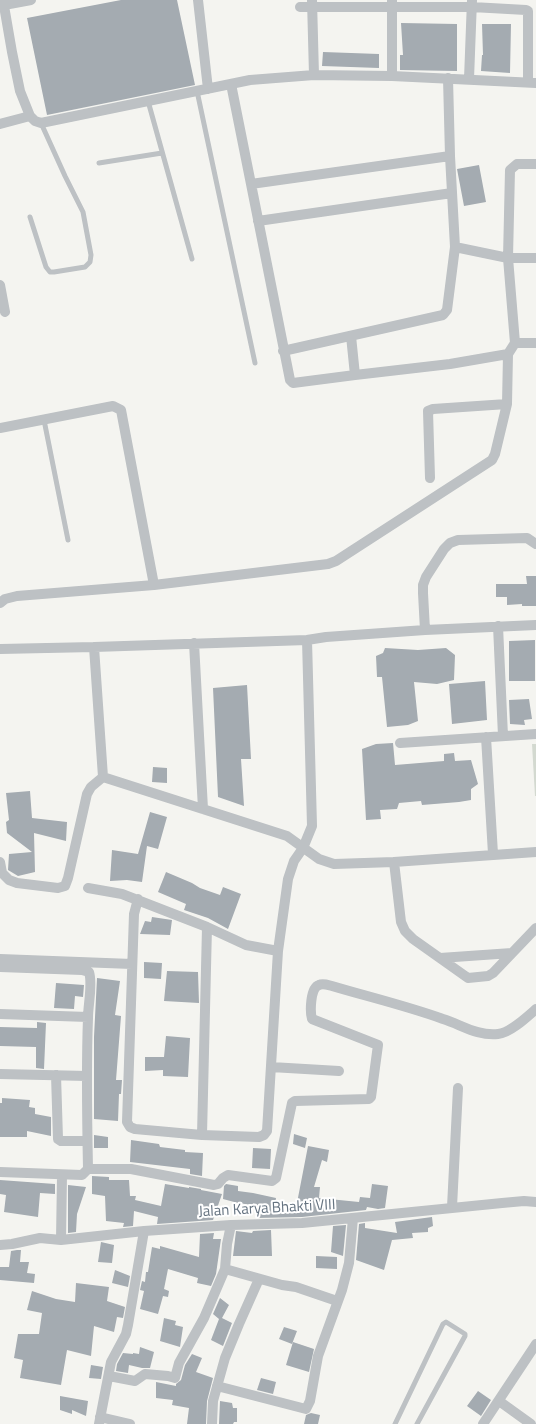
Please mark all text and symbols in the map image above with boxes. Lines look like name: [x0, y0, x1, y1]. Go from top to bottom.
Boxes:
street label: Jalan Karya Bhakti VIII: [198, 1196, 336, 1222]

